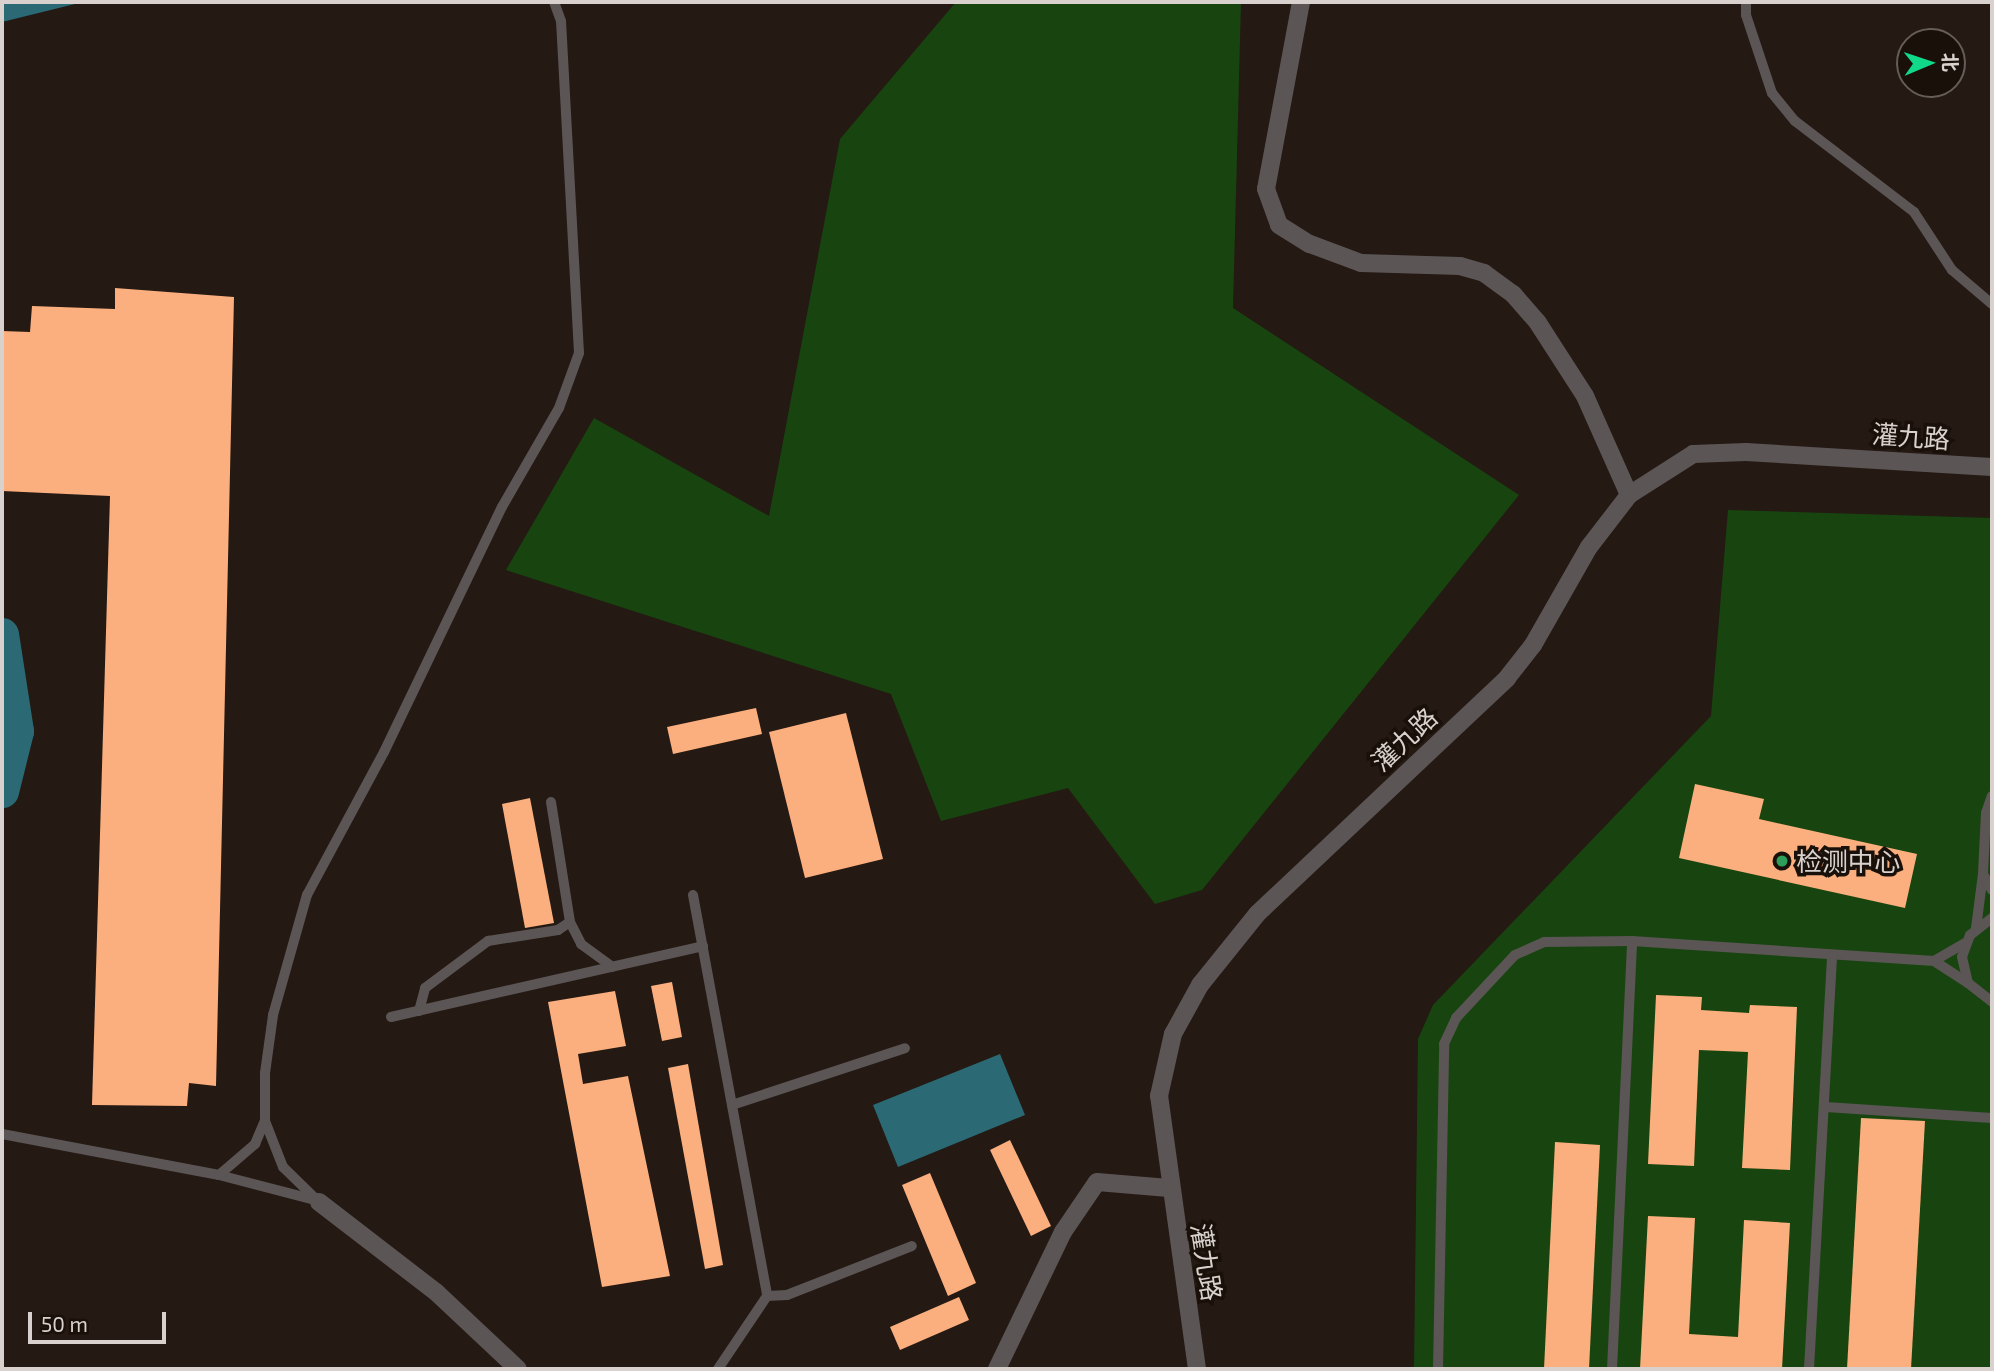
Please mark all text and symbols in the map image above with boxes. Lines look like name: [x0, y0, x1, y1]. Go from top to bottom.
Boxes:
north arrow: [1896, 28, 1966, 98]
text: 北: [1939, 52, 1962, 72]
street label: 灌九路: [1871, 418, 1951, 454]
street label: 灌九路: [1365, 701, 1443, 777]
place label: 检测中心: [1796, 845, 1900, 877]
marker: 检测中心: [1774, 853, 1790, 869]
street label: 灌九路: [1185, 1221, 1229, 1303]
scale bar: [32, 1298, 170, 1342]
text: 50 m: [41, 1311, 88, 1336]

